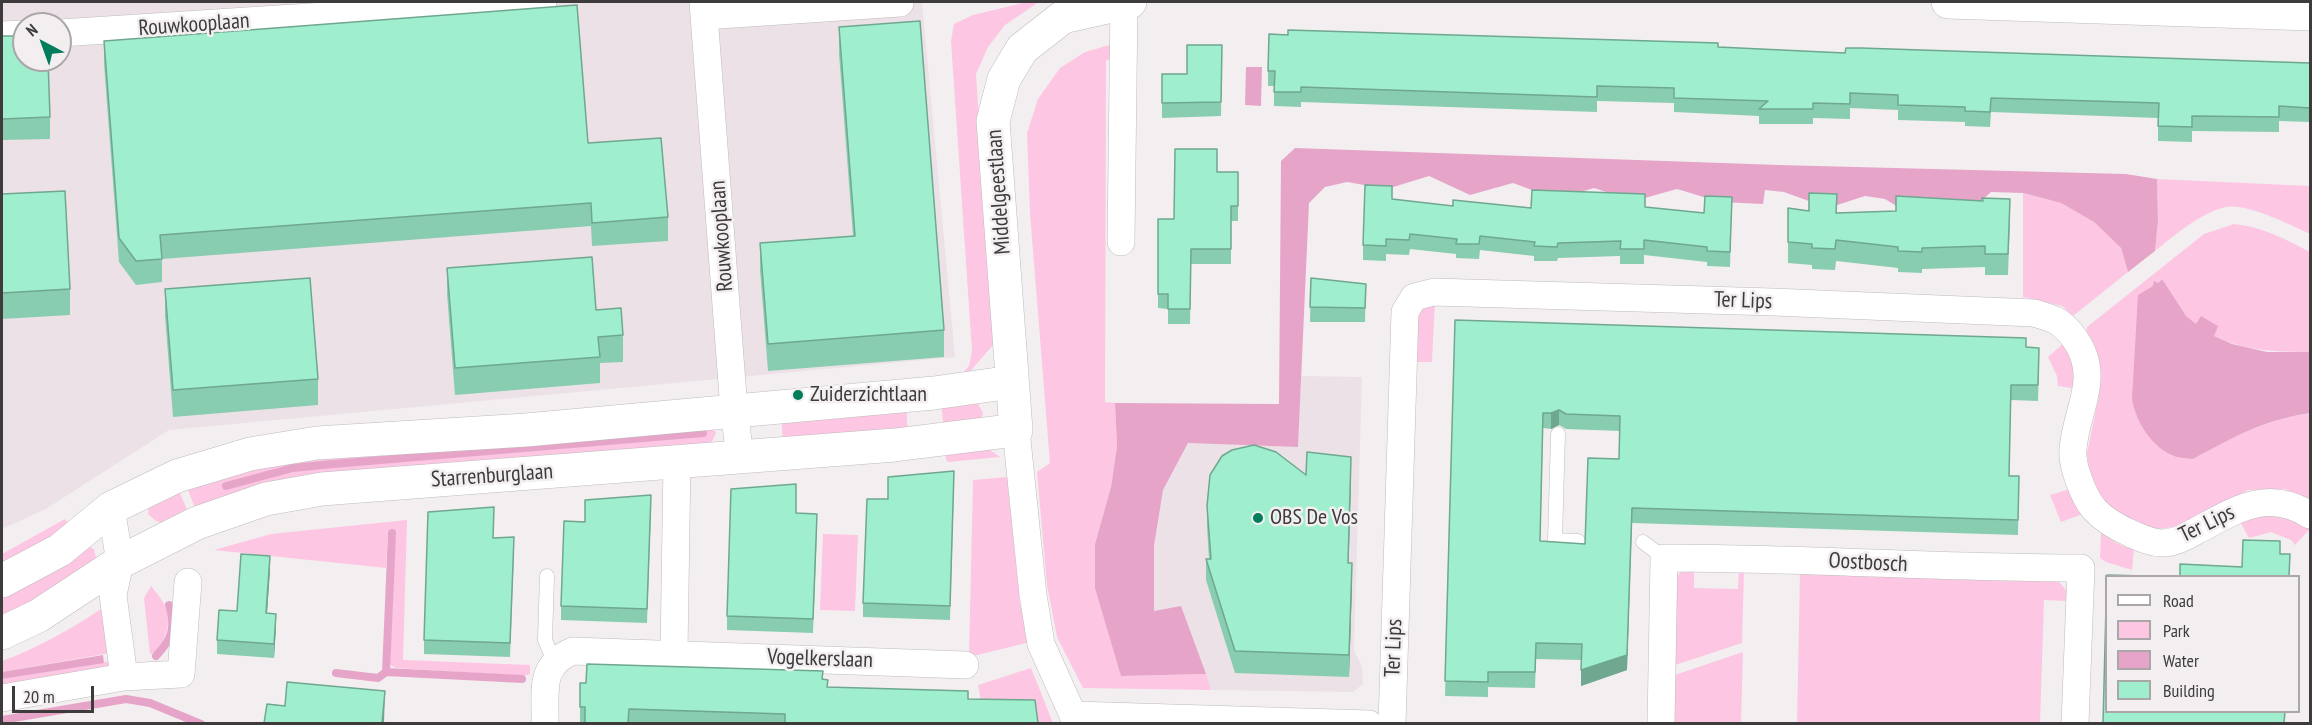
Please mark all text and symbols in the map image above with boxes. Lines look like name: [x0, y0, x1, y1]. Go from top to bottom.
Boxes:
street label: Rouwkooplaan: [138, 8, 250, 42]
north arrow: [12, 12, 72, 72]
text: N: [22, 20, 41, 40]
street label: Middelgeestlaan: [981, 129, 1017, 255]
street label: Rouwkooplaan: [705, 180, 739, 292]
street label: Ter Lips: [1713, 287, 1773, 315]
place label: Zuiderzichtlaan: [810, 382, 927, 408]
marker: Zuiderzichtlaan: [791, 388, 805, 402]
street label: Starrenburglaan: [430, 459, 554, 493]
street label: Ter Lips: [2175, 499, 2239, 549]
place label: OBS De Vos: [1270, 505, 1358, 531]
marker: OBS De Vos: [1251, 511, 1265, 525]
street label: Oostbosch: [1828, 548, 1908, 578]
legend: [2105, 575, 2300, 713]
text: Road: [2163, 589, 2194, 612]
street label: Ter Lips: [1380, 618, 1408, 678]
text: Park: [2163, 619, 2190, 642]
street label: Vogelkerslaan: [767, 644, 873, 674]
text: Water: [2163, 649, 2199, 672]
scale bar: [15, 674, 98, 712]
text: Building: [2163, 679, 2215, 702]
text: 20 m: [23, 685, 55, 708]

